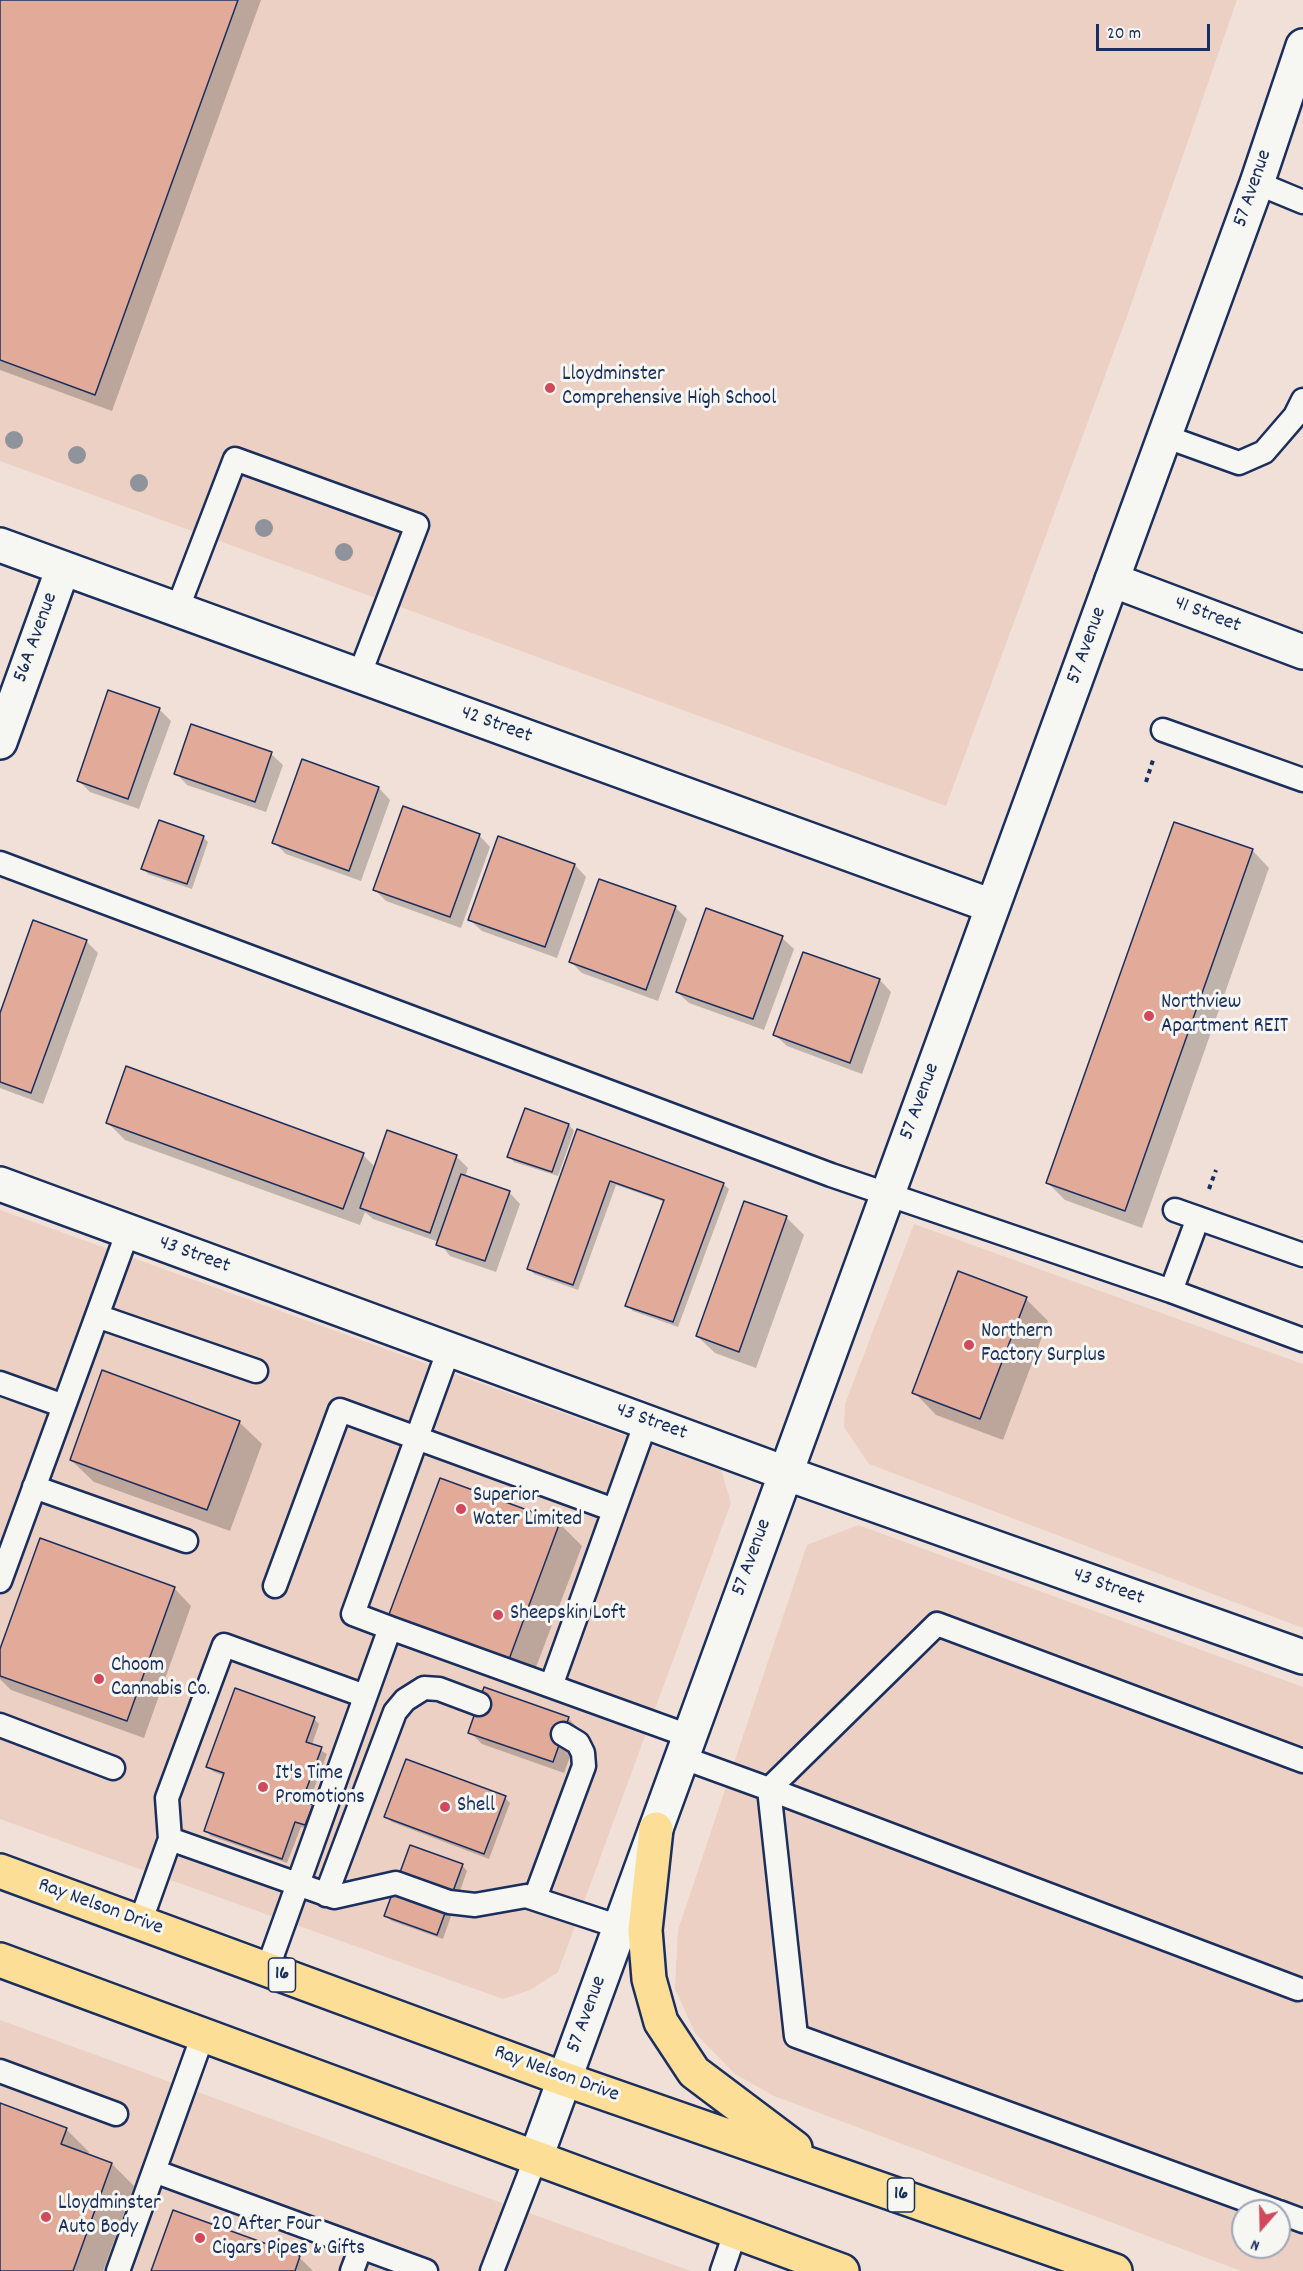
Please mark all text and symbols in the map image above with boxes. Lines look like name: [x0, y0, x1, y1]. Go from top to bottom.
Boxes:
scale bar: [1099, 12, 1213, 50]
text: 20 m: [1107, 22, 1141, 47]
street label: 57 Avenue: [1229, 147, 1279, 231]
place label: Lloydminster Comprehensive High School: [562, 363, 776, 413]
marker: Lloydminster Comprehensive High School: [543, 381, 557, 395]
street label: 56A Avenue: [9, 590, 65, 686]
street label: 41 Street: [1170, 592, 1244, 640]
street label: 57 Avenue: [1062, 604, 1114, 688]
street label: 42 Street: [457, 702, 535, 750]
place label: Northview Apartment REIT: [1161, 991, 1288, 1041]
marker: Northview Apartment REIT: [1142, 1009, 1156, 1023]
street label: 57 Avenue: [895, 1060, 947, 1144]
street label: 43 Street: [155, 1232, 233, 1280]
place label: Northern Factory Surplus: [981, 1320, 1106, 1370]
marker: Northern Factory Surplus: [962, 1338, 976, 1352]
street label: 43 Street: [612, 1399, 690, 1447]
place label: Superior Water Limited: [473, 1484, 582, 1534]
marker: Superior Water Limited: [454, 1502, 468, 1516]
street label: 57 Avenue: [727, 1516, 779, 1600]
street label: 43 Street: [1069, 1564, 1147, 1612]
place label: Sheepskin Loft: [510, 1602, 626, 1628]
marker: Sheepskin Loft: [491, 1608, 505, 1622]
place label: Choom Cannabis Co.: [111, 1654, 210, 1704]
marker: Choom Cannabis Co.: [92, 1672, 106, 1686]
place label: It's Time Promotions: [275, 1762, 365, 1812]
marker: It's Time Promotions: [256, 1780, 270, 1794]
place label: Shell: [457, 1794, 495, 1820]
marker: Shell: [438, 1800, 452, 1814]
street label: Ray Nelson Drive: [34, 1874, 166, 1942]
road number: 16: [268, 1958, 296, 1992]
street label: 57 Avenue: [562, 1973, 614, 2057]
street label: Ray Nelson Drive: [490, 2041, 622, 2109]
road number: 16: [888, 2178, 914, 2212]
place label: Lloydminster Auto Body: [58, 2192, 161, 2242]
north arrow: [1231, 2199, 1291, 2259]
marker: Lloydminster Auto Body: [39, 2210, 53, 2224]
place label: 20 After Four Cigars Pipes & Gifts: [212, 2213, 365, 2263]
marker: 20 After Four Cigars Pipes & Gifts: [193, 2231, 207, 2245]
text: N: [1248, 2232, 1263, 2257]

